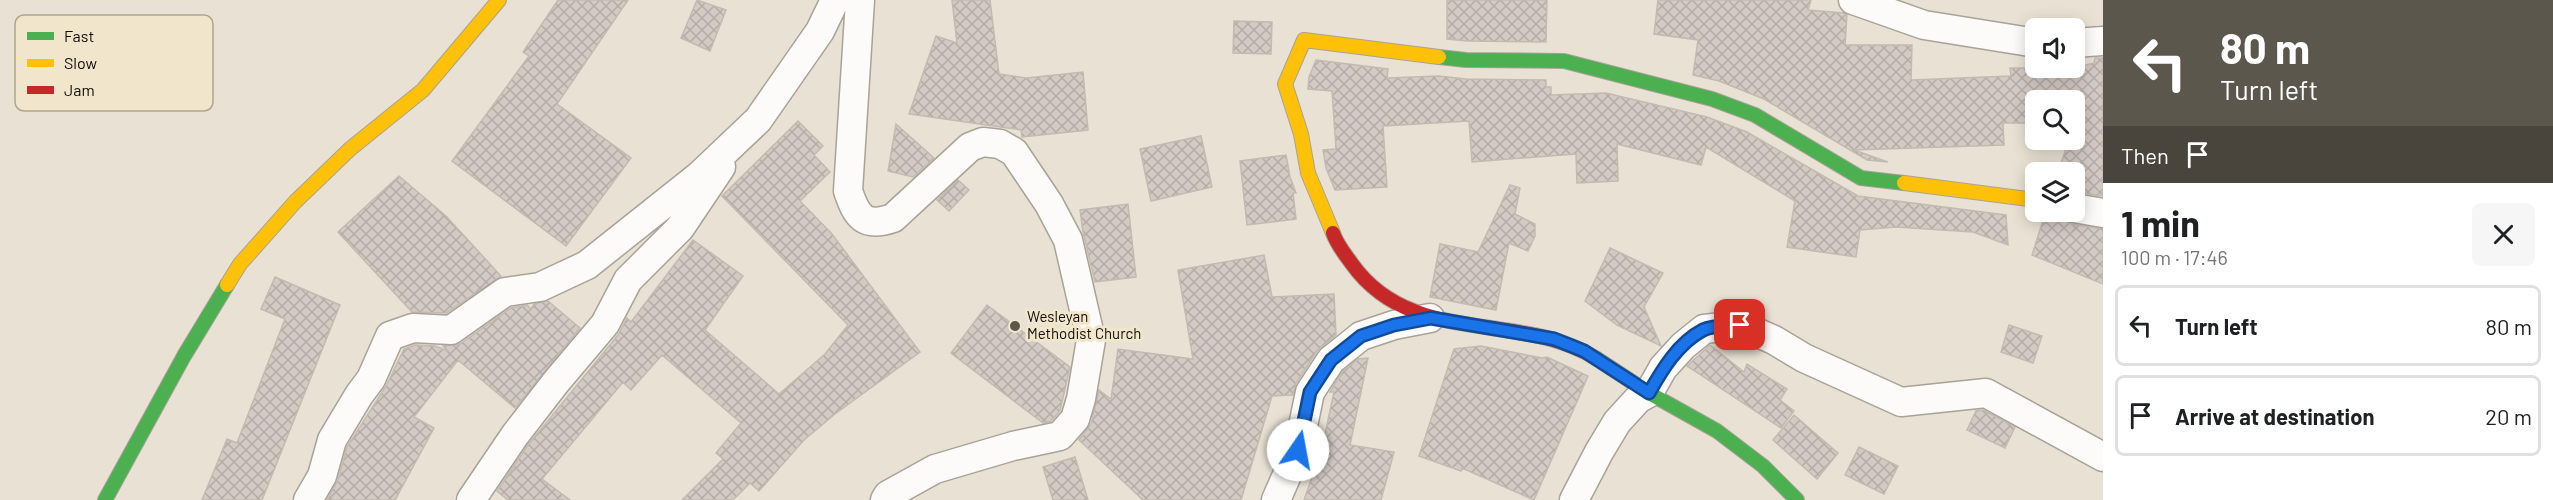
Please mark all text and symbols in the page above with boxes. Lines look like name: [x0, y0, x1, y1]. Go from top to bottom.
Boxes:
legend: [15, 15, 213, 111]
map controls: [2025, 18, 2085, 222]
button: sound: [2025, 18, 2085, 78]
text: 80 m: [2220, 22, 2310, 72]
icon: left: [2121, 24, 2199, 102]
text: Fast: [64, 26, 94, 45]
text: Slow: [64, 53, 97, 72]
text: Turn left: [2220, 73, 2318, 105]
text: Jam: [64, 80, 95, 99]
button: search: [2025, 90, 2085, 150]
icon: arrive: [2181, 138, 2214, 171]
text: Then: [2121, 142, 2169, 168]
button: layers: [2025, 162, 2085, 222]
text: 1 min: [2121, 201, 2200, 244]
button: close: [2472, 203, 2535, 266]
text: 100 m · 17:46: [2121, 245, 2228, 269]
pin: [1714, 299, 1765, 350]
place label: Wesleyan Methodist Church: [1027, 307, 1141, 342]
icon: arrive: [1723, 308, 1756, 341]
icon: left: [2124, 309, 2157, 342]
text: Turn left: [2175, 313, 2258, 339]
text: 80 m: [2486, 313, 2532, 339]
marker: Wesleyan Methodist Church: [1008, 319, 1022, 333]
icon: arrive: [2124, 399, 2157, 432]
text: Arrive at destination: [2175, 403, 2374, 429]
text: 20 m: [2485, 403, 2532, 429]
position arrow: [1266, 418, 1330, 482]

